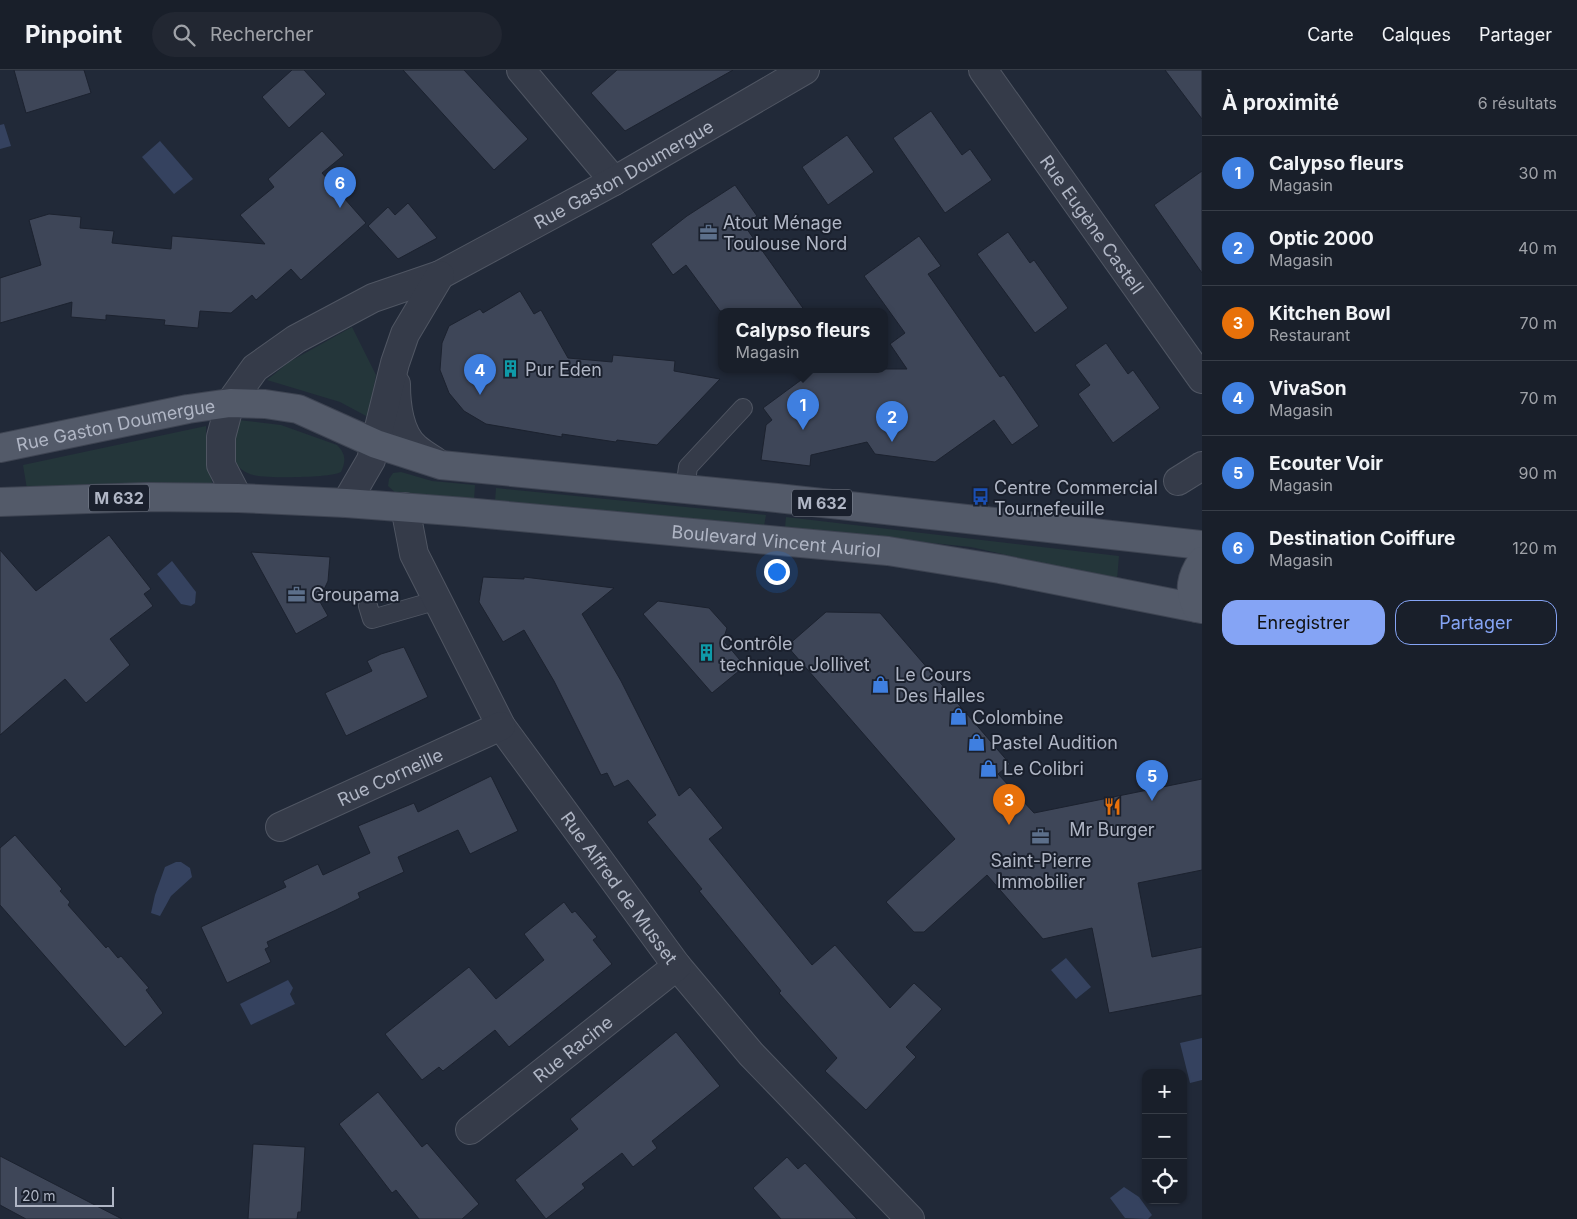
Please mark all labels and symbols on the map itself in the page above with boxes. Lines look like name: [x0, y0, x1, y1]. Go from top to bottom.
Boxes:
street label: Rue Gaston Doumergue: [530, 115, 717, 233]
street label: Rue Eugène Castell: [1036, 151, 1148, 297]
pin: 6: [324, 167, 356, 208]
place label: Atout Ménage Toulouse Nord: [723, 212, 847, 254]
office icon: Atout Ménage Toulouse Nord: [699, 222, 719, 242]
pin: 4: [464, 354, 496, 395]
building icon: Pur Eden: [501, 359, 521, 379]
place label: Pur Eden: [525, 359, 602, 380]
pin: 1: [787, 389, 819, 430]
street label: Rue Gaston Doumergue: [14, 395, 216, 455]
pin: 2: [876, 401, 908, 442]
place label: Centre Commercial Tournefeuille: [994, 477, 1158, 519]
road number: M 632: [89, 484, 149, 512]
bus stop icon: Centre Commercial Tournefeuille: [970, 487, 990, 507]
road number: M 632: [792, 489, 852, 516]
street label: Boulevard Vincent Auriol: [671, 521, 882, 561]
your location: [764, 559, 790, 585]
office icon: Groupama: [287, 584, 307, 604]
place label: Groupama: [311, 584, 400, 605]
place label: Contrôle technique Jollivet: [720, 633, 870, 675]
building icon: Contrôle technique Jollivet: [696, 643, 716, 663]
place label: Le Cours Des Halles: [895, 664, 985, 706]
shop icon: Le Cours Des Halles: [871, 674, 891, 694]
shop icon: Colombine: [948, 707, 968, 727]
place label: Colombine: [972, 707, 1063, 728]
shop icon: Pastel Audition: [967, 732, 987, 752]
place label: Pastel Audition: [991, 732, 1118, 753]
street label: Rue Corneille: [334, 744, 446, 810]
shop icon: Le Colibri: [979, 758, 999, 778]
place label: Le Colibri: [1003, 758, 1084, 779]
pin: 5: [1136, 760, 1168, 801]
pin: 3: [993, 784, 1025, 825]
restaurant icon: Mr Burger: [1102, 796, 1122, 816]
street label: Rue Alfred de Musset: [557, 807, 682, 968]
place label: Mr Burger: [1069, 819, 1155, 840]
office icon: Saint-Pierre Immobilier: [1031, 827, 1051, 847]
place label: Saint-Pierre Immobilier: [991, 850, 1091, 892]
street label: Rue Racine: [529, 1011, 617, 1086]
scale bar: [15, 1184, 114, 1207]

